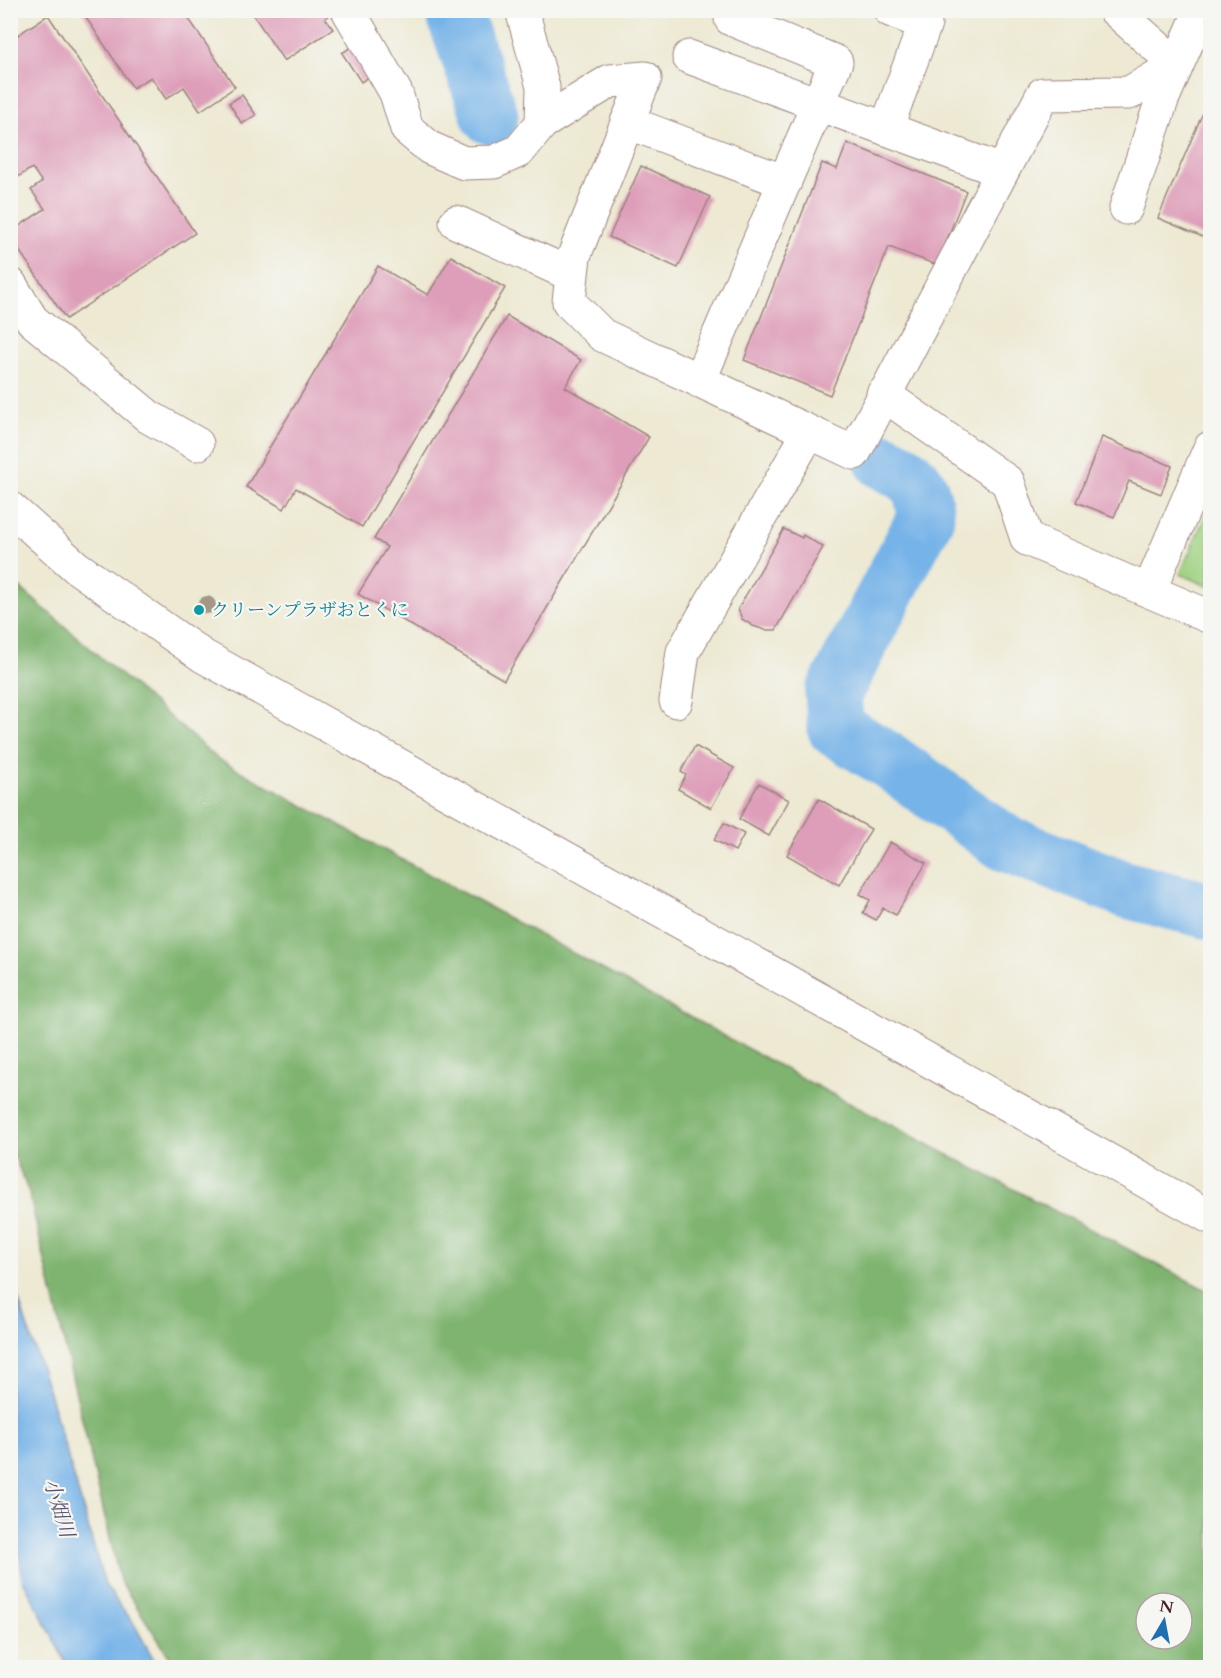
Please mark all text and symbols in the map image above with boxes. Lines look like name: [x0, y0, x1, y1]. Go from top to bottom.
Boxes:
place label: クリーンプラザおとくに: [211, 598, 409, 623]
marker: クリーンプラザおとくに: [192, 603, 206, 617]
water label: 小畑川: [37, 1475, 81, 1543]
north arrow: [1134, 1591, 1194, 1651]
text: N: [1158, 1595, 1175, 1619]

